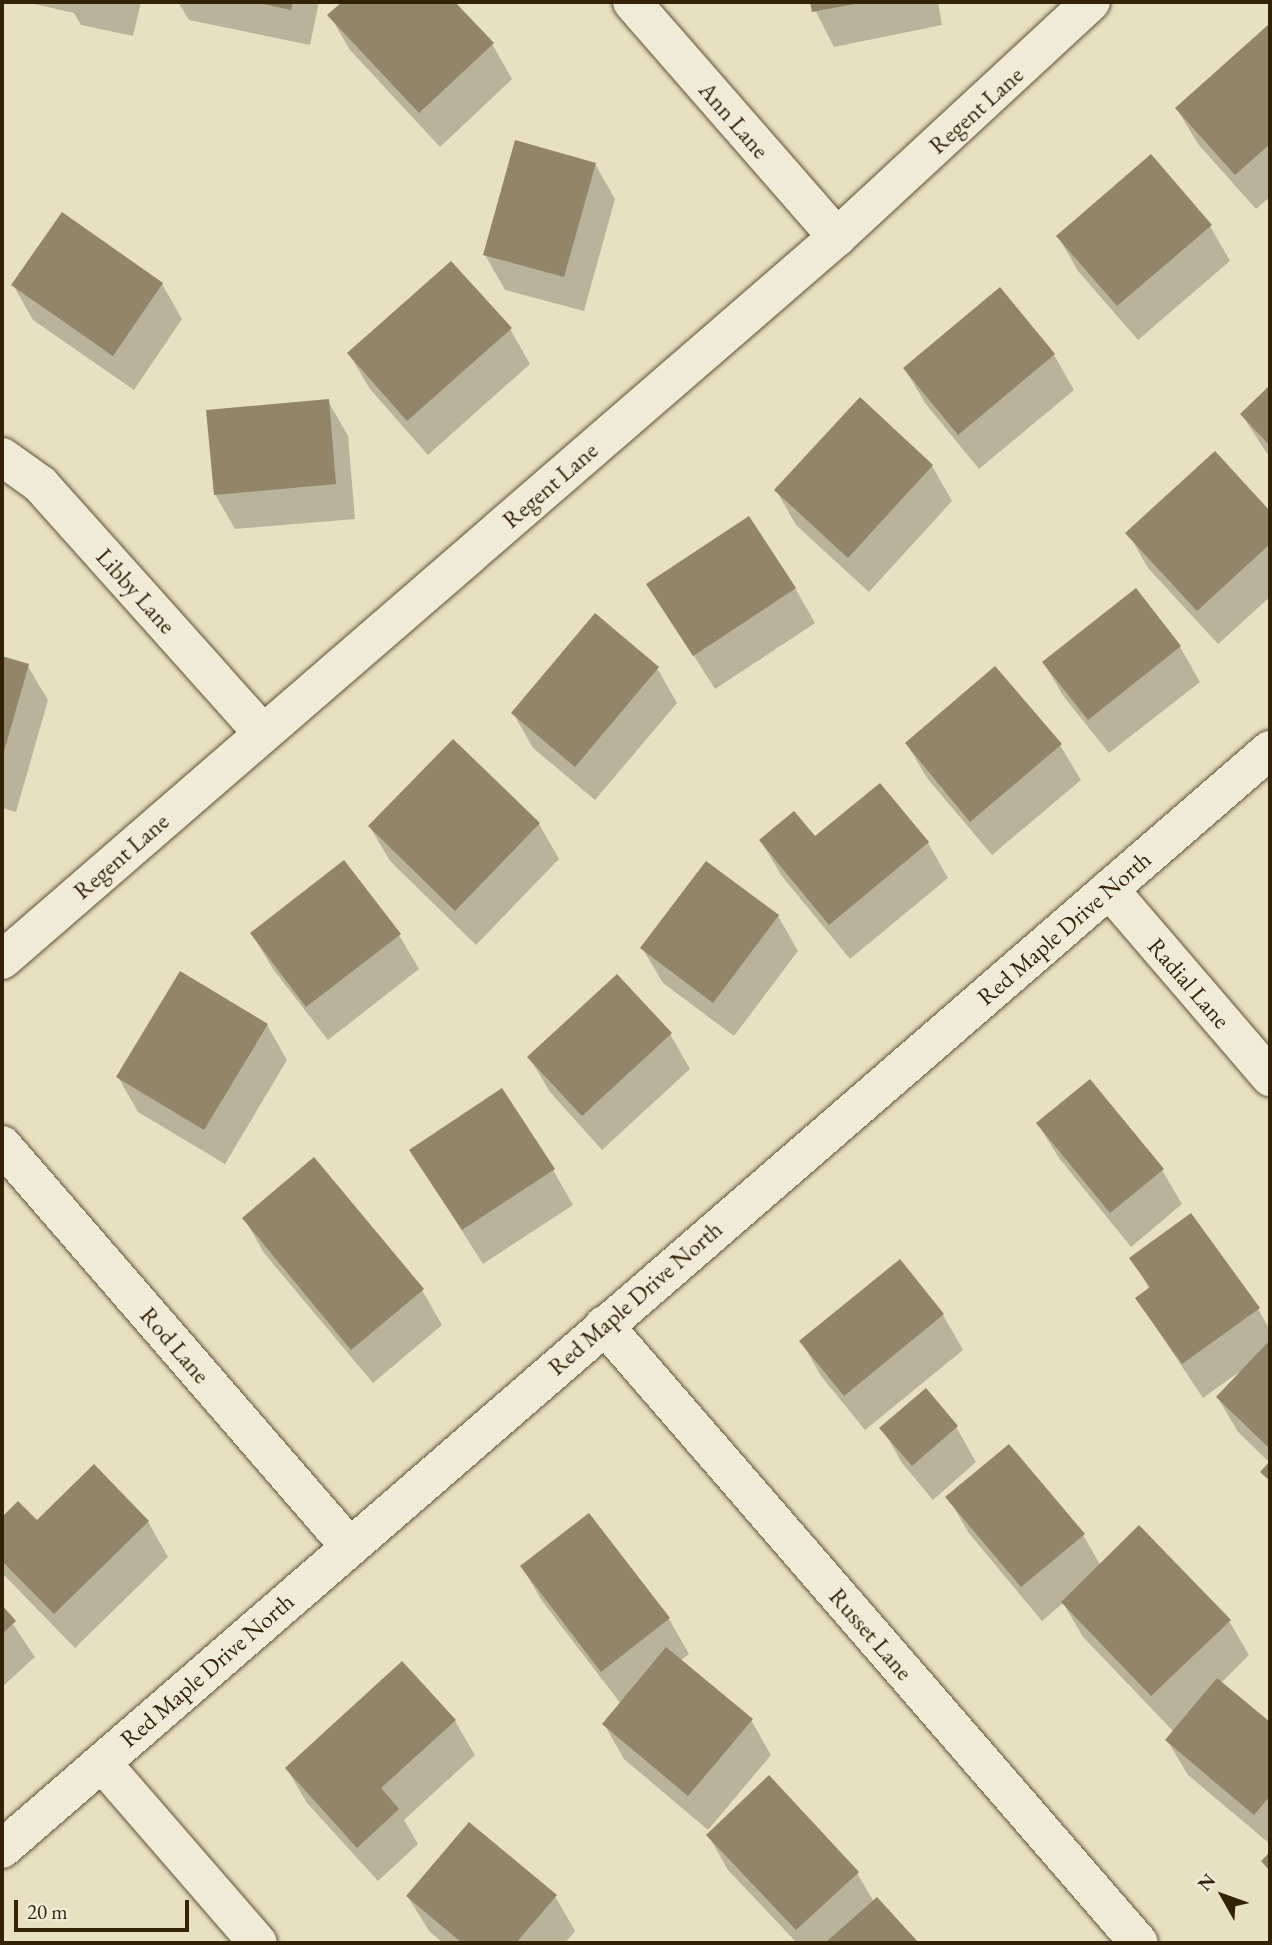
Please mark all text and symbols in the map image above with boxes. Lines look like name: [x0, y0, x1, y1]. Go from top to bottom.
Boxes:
street label: Regent Lane: [923, 60, 1029, 160]
street label: Ann Lane: [693, 76, 775, 164]
street label: Regent Lane: [496, 436, 604, 534]
street label: Libby Lane: [90, 542, 182, 640]
street label: Regent Lane: [67, 807, 175, 905]
street label: Red Maple Drive North: [971, 845, 1157, 1011]
street label: Radial Lane: [1142, 932, 1236, 1034]
street label: Red Maple Drive North: [542, 1215, 728, 1381]
street label: Rod Lane: [134, 1301, 216, 1389]
street label: Russet Lane: [823, 1582, 919, 1686]
street label: Red Maple Drive North: [114, 1587, 300, 1753]
north arrow: [1188, 1861, 1258, 1931]
text: N: [1192, 1868, 1221, 1896]
scale bar: [18, 1885, 192, 1929]
text: 20 m: [27, 1898, 68, 1925]

